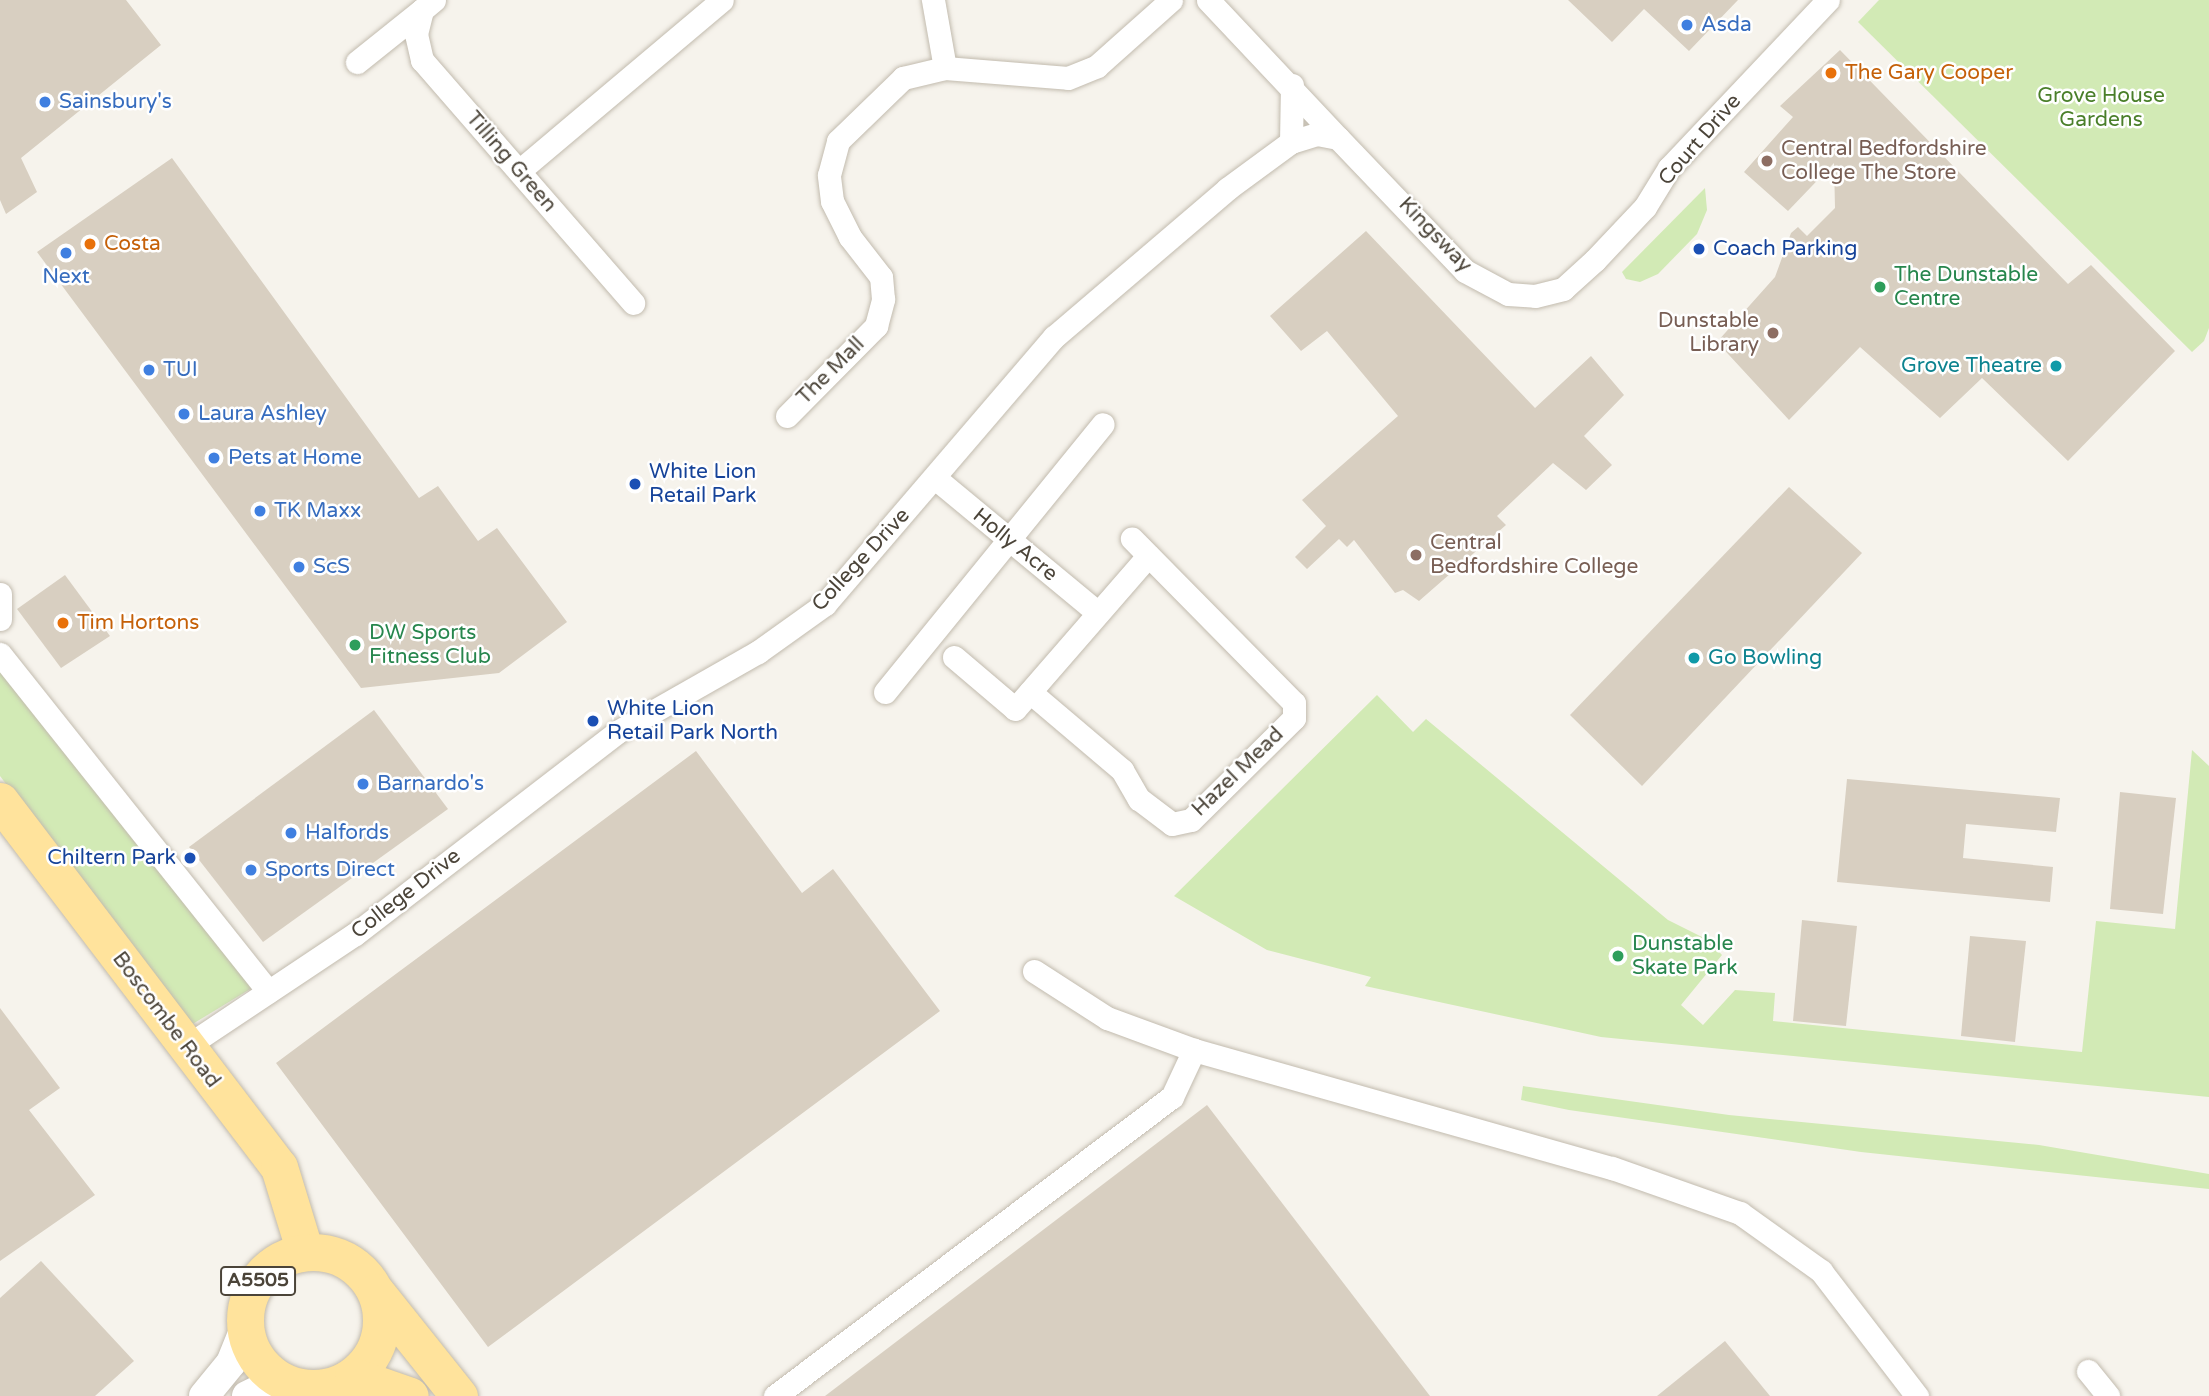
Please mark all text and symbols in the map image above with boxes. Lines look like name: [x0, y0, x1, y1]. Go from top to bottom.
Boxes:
place label: Asda: [1701, 12, 1752, 38]
marker: Asda: [1679, 17, 1695, 33]
place label: The Gary Cooper: [1845, 60, 2013, 86]
marker: The Gary Cooper: [1823, 65, 1839, 81]
park label: Grove House Gardens: [2037, 83, 2165, 133]
place label: Sainsbury's: [59, 89, 172, 115]
street label: Court Drive: [1653, 89, 1747, 191]
marker: Sainsbury's: [37, 94, 53, 110]
street label: Tilling Green: [460, 106, 562, 218]
place label: Central Bedfordshire College The Store: [1781, 136, 1987, 186]
marker: Central Bedfordshire College The Store: [1759, 153, 1775, 169]
street label: Kingsway: [1393, 192, 1477, 278]
place label: Costa: [104, 231, 161, 257]
marker: Costa: [82, 236, 98, 252]
place label: Coach Parking: [1713, 236, 1857, 262]
marker: Coach Parking: [1691, 241, 1707, 257]
marker: Next: [58, 245, 74, 261]
place label: The Dunstable Centre: [1894, 262, 2038, 312]
place label: Next: [42, 264, 90, 290]
marker: The Dunstable Centre: [1872, 279, 1888, 295]
place label: Dunstable Library: [1658, 308, 1759, 358]
marker: Dunstable Library: [1765, 325, 1781, 341]
street label: The Mall: [792, 332, 870, 410]
place label: Grove Theatre: [1901, 353, 2042, 379]
place label: TUI: [163, 357, 198, 383]
marker: Grove Theatre: [2048, 358, 2064, 374]
marker: TUI: [141, 362, 157, 378]
place label: Laura Ashley: [198, 401, 327, 427]
marker: Laura Ashley: [176, 406, 192, 422]
place label: Pets at Home: [228, 445, 362, 471]
marker: Pets at Home: [206, 450, 222, 466]
place label: White Lion Retail Park: [649, 459, 756, 509]
marker: White Lion Retail Park: [627, 476, 643, 492]
place label: TK Maxx: [274, 498, 361, 524]
marker: TK Maxx: [252, 503, 268, 519]
street label: College Drive: [807, 503, 915, 617]
street label: Holly Acre: [968, 503, 1062, 587]
place label: Central Bedfordshire College: [1430, 530, 1638, 580]
marker: Central Bedfordshire College: [1408, 547, 1424, 563]
place label: ScS: [313, 554, 350, 580]
marker: ScS: [291, 559, 307, 575]
place label: Tim Hortons: [77, 610, 199, 636]
marker: Tim Hortons: [55, 615, 71, 631]
place label: DW Sports Fitness Club: [369, 620, 491, 670]
marker: DW Sports Fitness Club: [347, 637, 363, 653]
place label: Go Bowling: [1708, 645, 1822, 671]
marker: Go Bowling: [1686, 650, 1702, 666]
place label: White Lion Retail Park North: [607, 696, 778, 746]
marker: White Lion Retail Park North: [585, 713, 601, 729]
street label: Hazel Mead: [1187, 722, 1289, 822]
place label: Barnardo's: [377, 771, 484, 797]
marker: Barnardo's: [355, 776, 371, 792]
place label: Halfords: [305, 820, 389, 846]
marker: Halfords: [283, 825, 299, 841]
street label: College Drive: [346, 844, 466, 944]
place label: Chiltern Park: [47, 845, 176, 871]
marker: Chiltern Park: [182, 850, 198, 866]
place label: Sports Direct: [265, 857, 395, 883]
marker: Sports Direct: [243, 862, 259, 878]
place label: Dunstable Skate Park: [1632, 931, 1738, 981]
street label: Boscombe Road: [107, 947, 225, 1093]
marker: Dunstable Skate Park: [1610, 948, 1626, 964]
road number: A5505: [219, 1266, 296, 1296]

